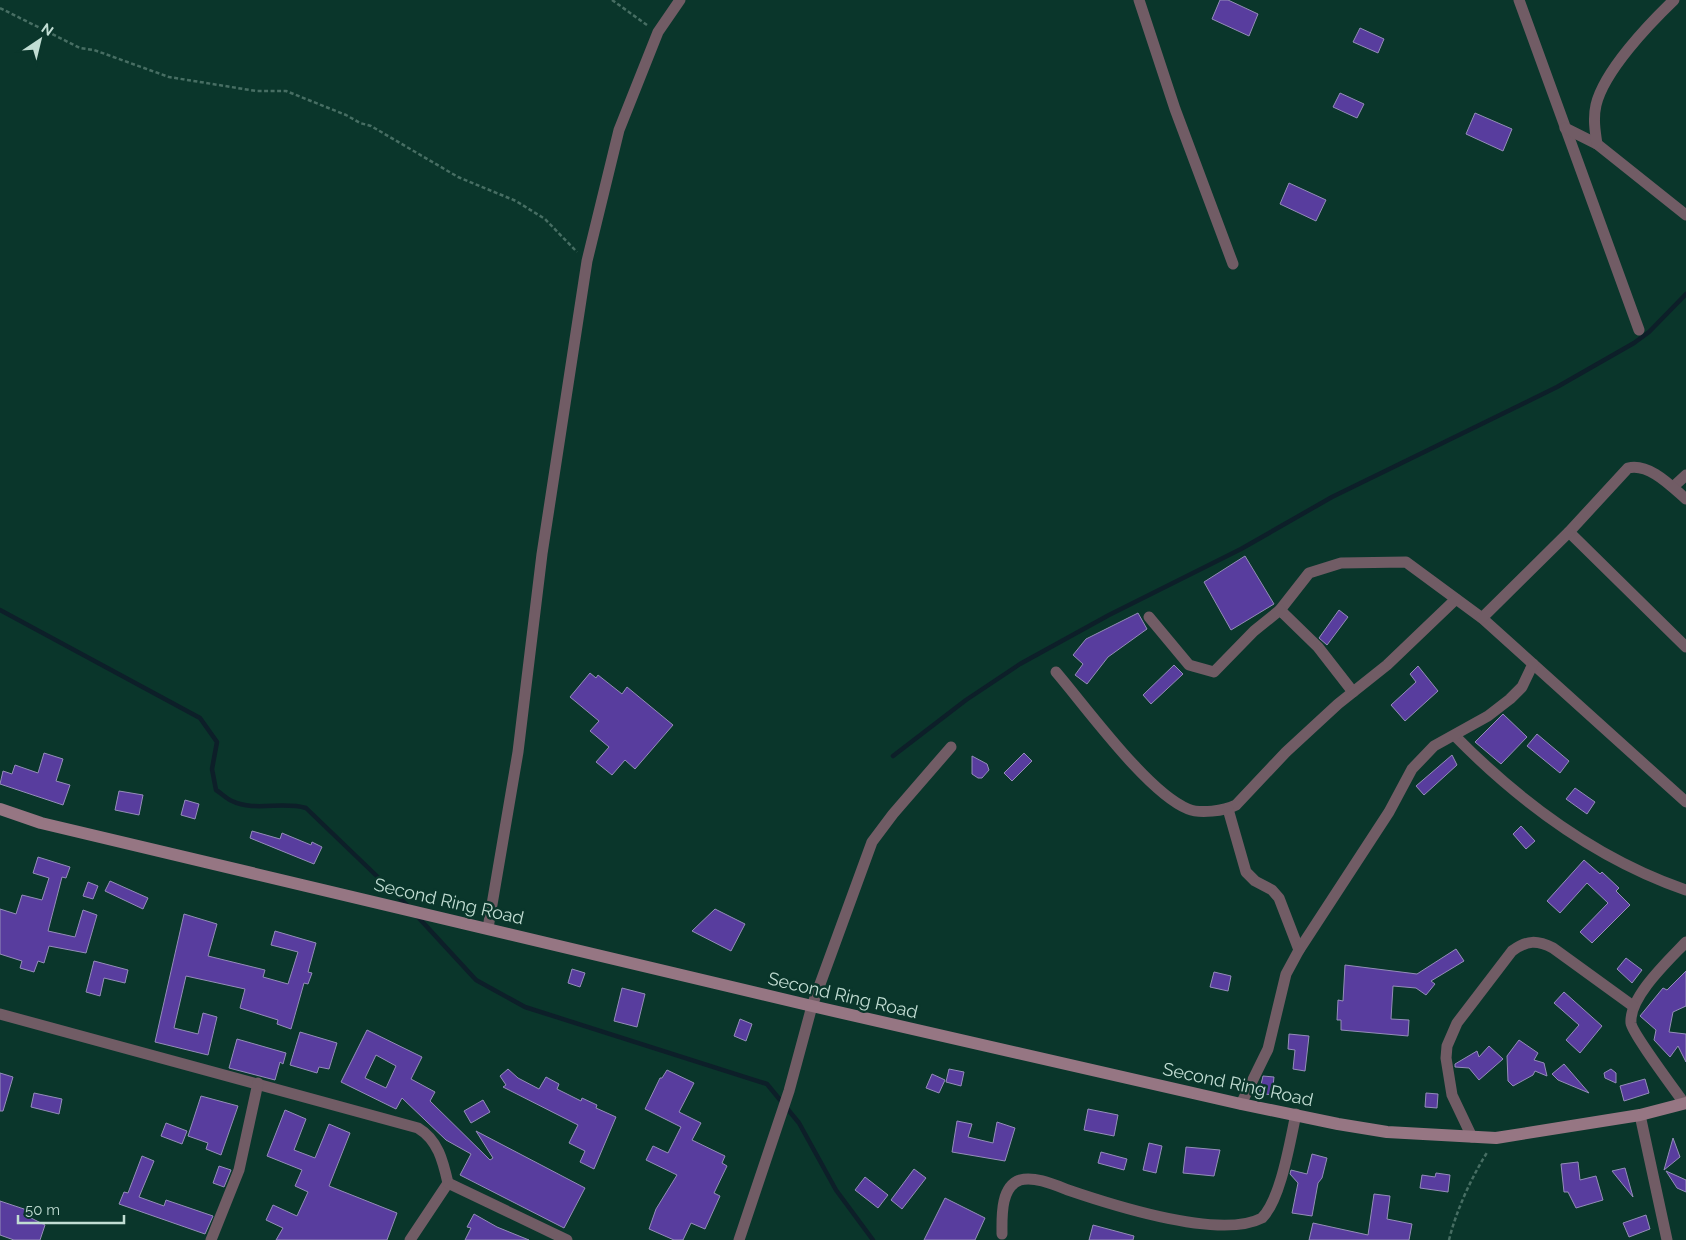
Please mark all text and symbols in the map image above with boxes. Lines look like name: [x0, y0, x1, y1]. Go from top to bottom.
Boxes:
north arrow: [15, 15, 65, 65]
text: N: [38, 20, 56, 39]
street label: Second Ring Road: [372, 874, 526, 928]
street label: Second Ring Road: [766, 968, 920, 1022]
street label: Second Ring Road: [1161, 1058, 1315, 1110]
scale bar: [18, 1192, 124, 1224]
text: 50 m: [25, 1201, 60, 1219]

